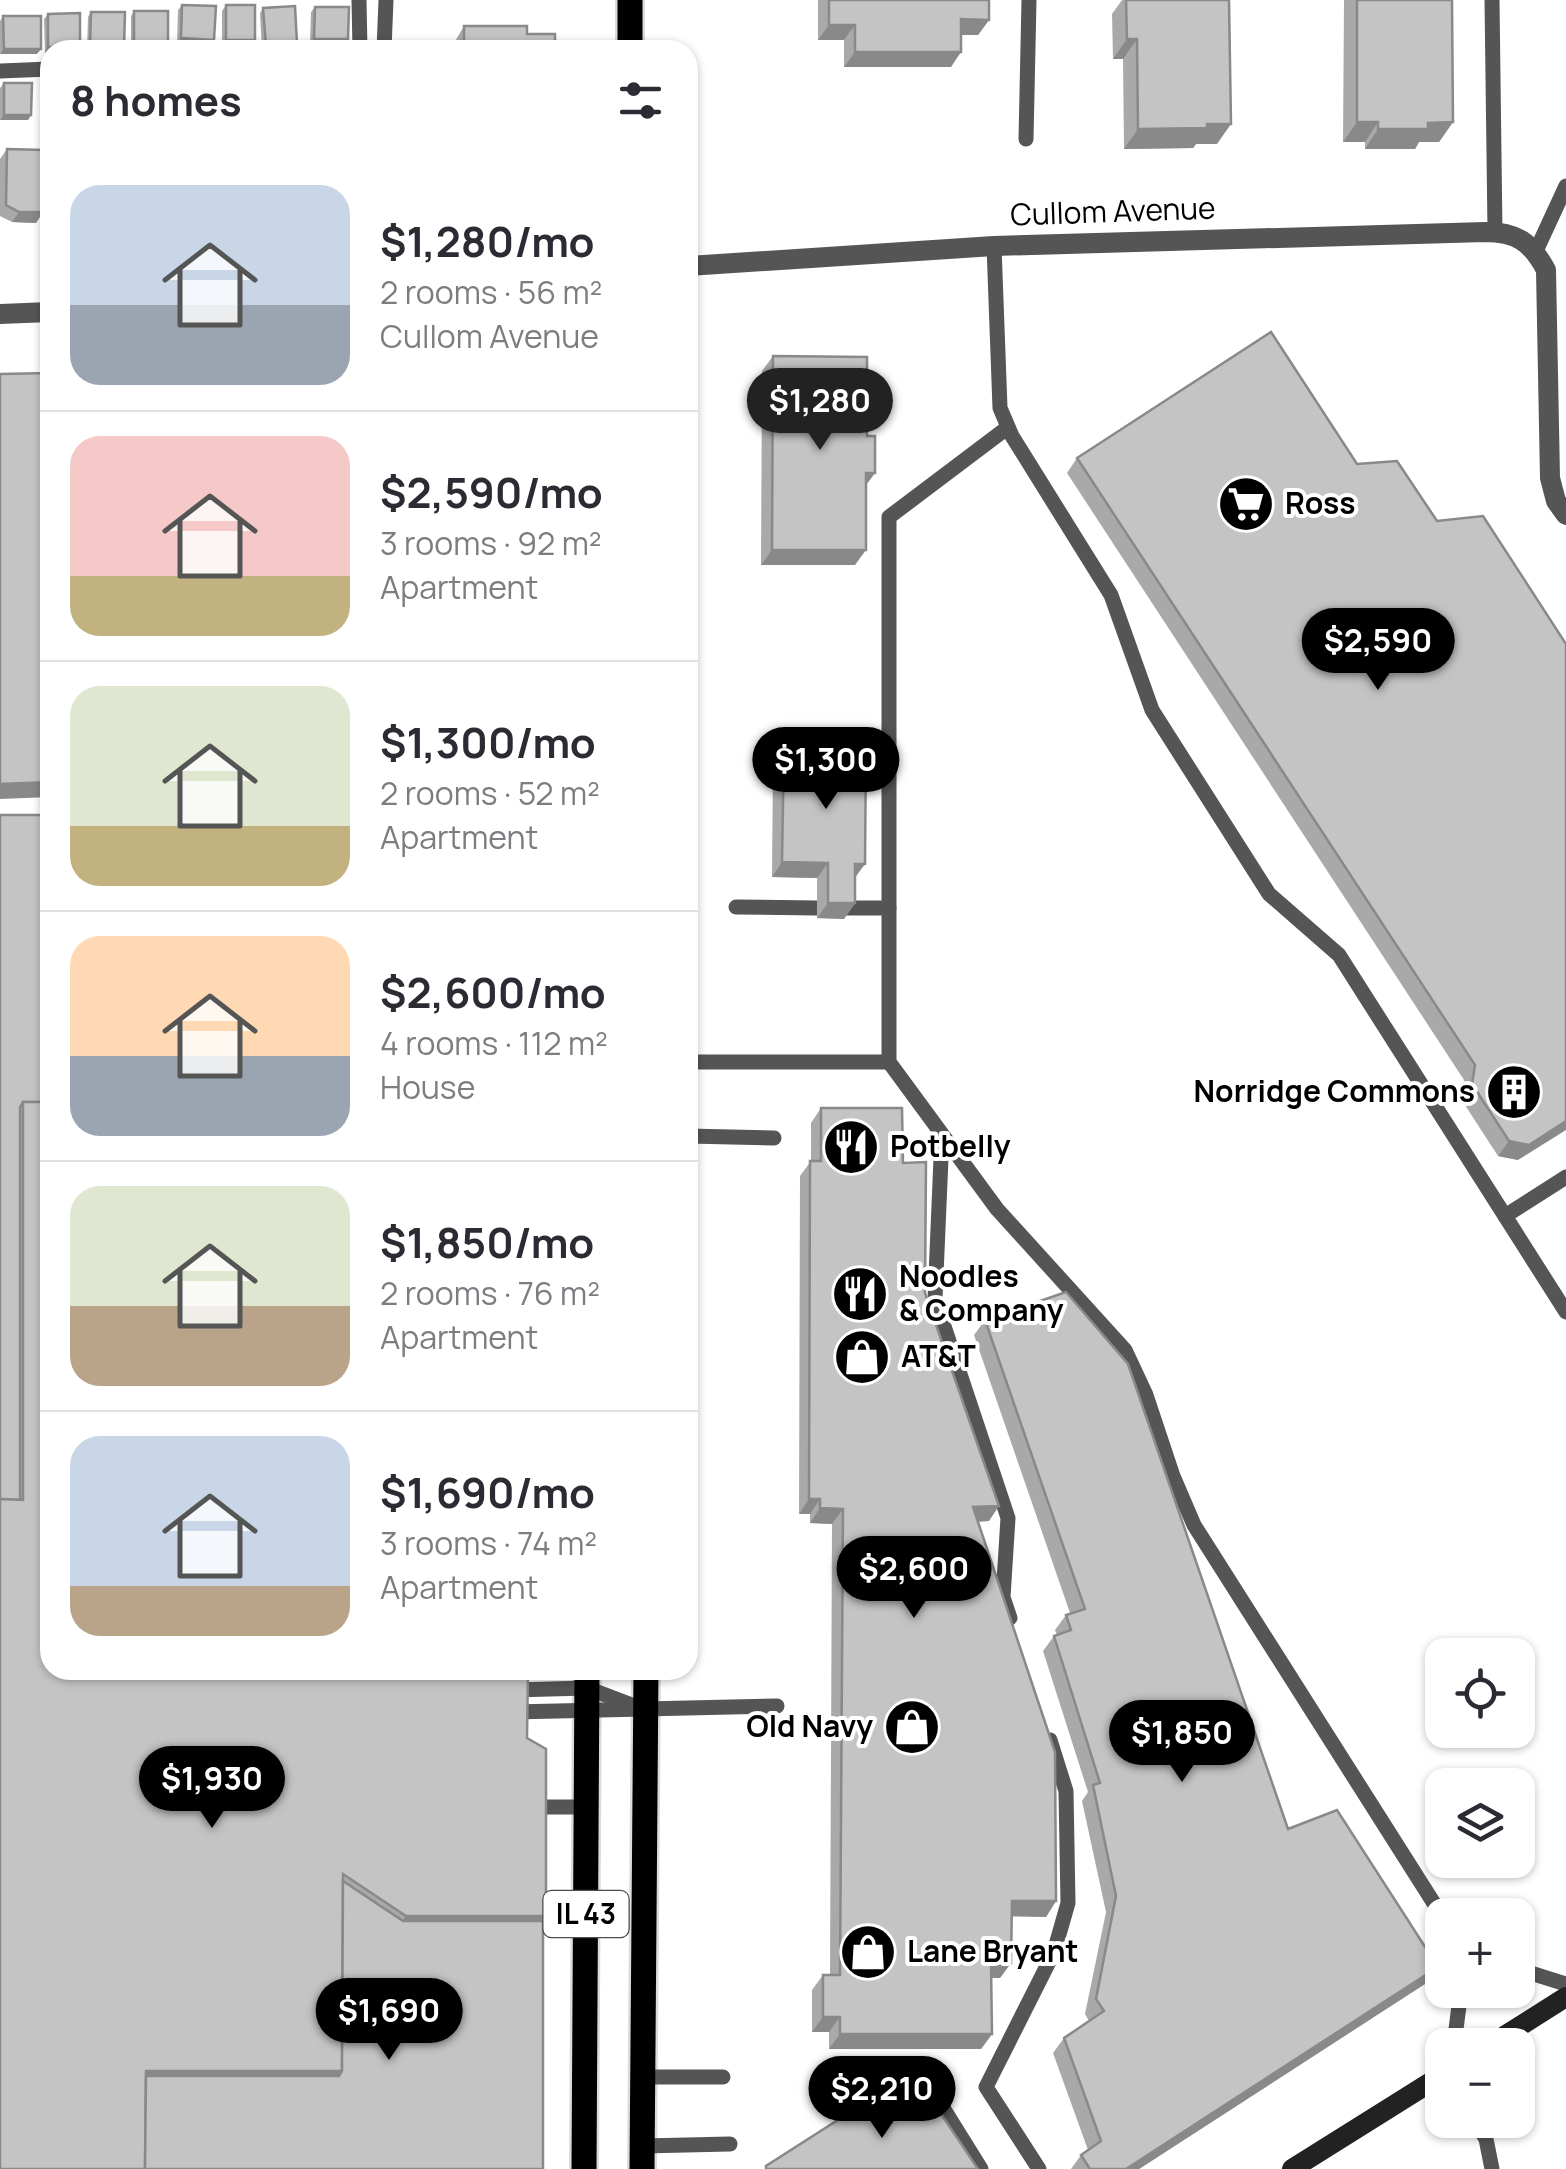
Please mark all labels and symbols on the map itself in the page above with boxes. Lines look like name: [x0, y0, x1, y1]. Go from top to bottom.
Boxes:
street label: Cullom Avenue: [1010, 186, 1216, 235]
pin: $1,280: [739, 368, 901, 453]
supermarket icon: Ross: [1216, 474, 1276, 534]
place label: Ross: [1285, 482, 1355, 523]
pin: $2,590: [1297, 608, 1459, 693]
pin: $1,300: [745, 727, 907, 812]
building icon: Norridge Commons: [1484, 1062, 1544, 1122]
place label: Norridge Commons: [1194, 1070, 1475, 1111]
restaurant icon: Potbelly: [821, 1117, 881, 1177]
place label: Potbelly: [890, 1125, 1011, 1166]
place label: Noodles & Company: [899, 1255, 1064, 1330]
restaurant icon: Noodles & Company: [830, 1264, 890, 1324]
shop icon: AT&T: [832, 1327, 892, 1387]
place label: AT&T: [901, 1335, 976, 1376]
pin: $2,600: [833, 1536, 995, 1621]
shop icon: Old Navy: [882, 1697, 942, 1757]
pin: $1,850: [1101, 1700, 1263, 1785]
place label: Old Navy: [746, 1705, 873, 1746]
pin: $1,930: [131, 1746, 293, 1831]
road number: IL 43: [544, 1891, 628, 1937]
shop icon: Lane Bryant: [838, 1922, 898, 1982]
place label: Lane Bryant: [907, 1930, 1078, 1971]
pin: $1,690: [308, 1978, 470, 2063]
pin: $2,210: [801, 2056, 963, 2141]

